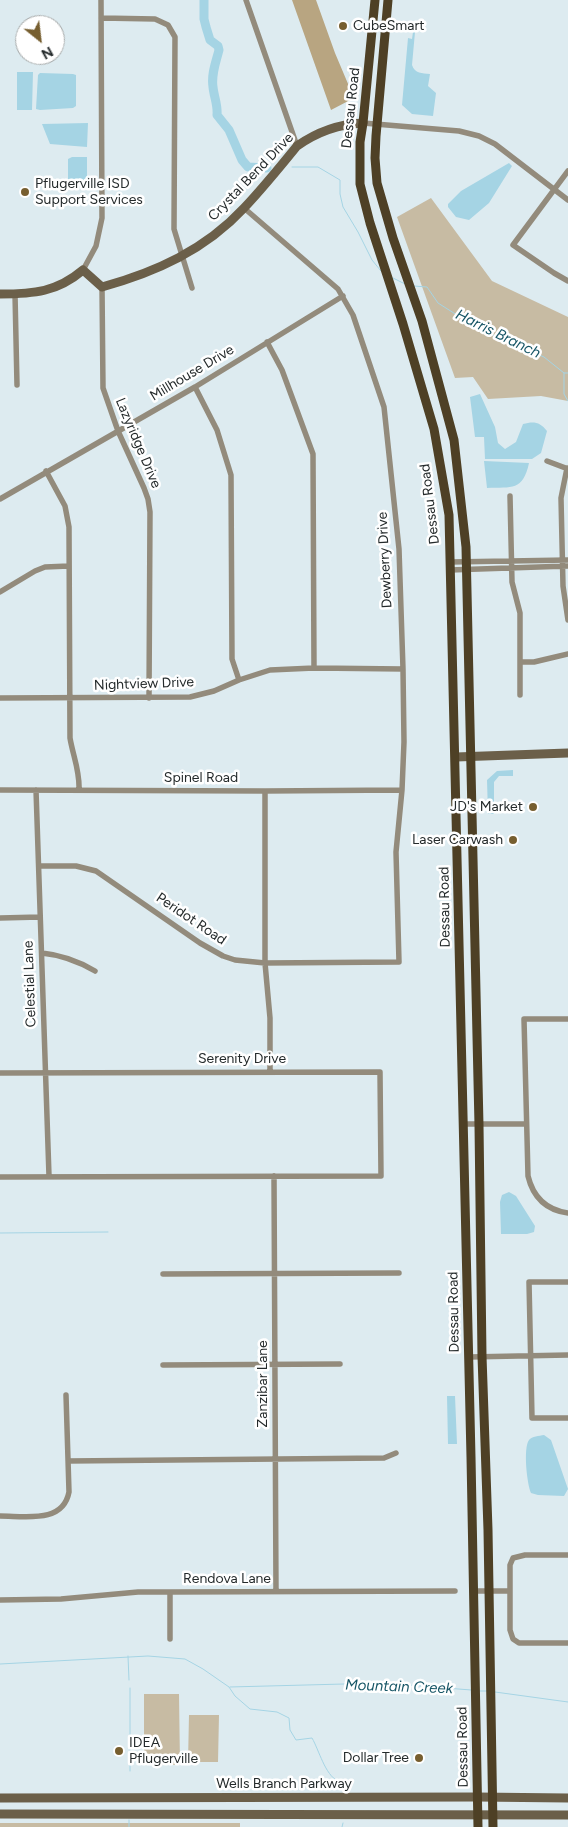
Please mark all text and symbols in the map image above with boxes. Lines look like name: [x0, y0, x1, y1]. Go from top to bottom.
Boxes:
north arrow: [15, 15, 65, 65]
place label: CubeSmart: [353, 18, 424, 34]
marker: CubeSmart: [337, 20, 349, 32]
text: N: [38, 43, 56, 63]
street label: Dessau Road: [338, 67, 364, 149]
street label: Crystal Bend Drive: [205, 130, 297, 224]
place label: Pflugerville ISD Support Services: [35, 176, 143, 208]
marker: Pflugerville ISD Support Services: [19, 186, 31, 198]
water label: Harris Branch: [452, 306, 544, 362]
street label: Millhouse Drive: [147, 341, 237, 405]
street label: Lazyridge Drive: [111, 395, 165, 491]
street label: Dessau Road: [417, 463, 443, 545]
street label: Dewberry Drive: [374, 511, 396, 609]
street label: Nightview Drive: [94, 674, 194, 694]
street label: Spinel Road: [164, 770, 238, 786]
place label: JD's Market: [450, 799, 523, 815]
marker: JD's Market: [527, 801, 539, 813]
place label: Laser Carwash: [412, 832, 503, 848]
marker: Laser Carwash: [507, 834, 519, 846]
street label: Dessau Road: [436, 866, 454, 948]
street label: Peridot Road: [153, 889, 229, 949]
street label: Celestial Lane: [20, 940, 40, 1028]
street label: Serenity Drive: [198, 1051, 286, 1067]
street label: Dessau Road: [445, 1271, 463, 1353]
street label: Zanzibar Lane: [255, 1340, 271, 1428]
street label: Rendova Lane: [183, 1571, 271, 1587]
water label: Mountain Creek: [345, 1676, 453, 1698]
street label: Dessau Road: [454, 1706, 472, 1788]
place label: IDEA Pflugerville: [129, 1735, 198, 1768]
marker: IDEA Pflugerville: [113, 1745, 125, 1757]
place label: Dollar Tree: [343, 1750, 409, 1766]
marker: Dollar Tree: [413, 1752, 425, 1764]
street label: Wells Branch Parkway: [216, 1776, 352, 1792]

